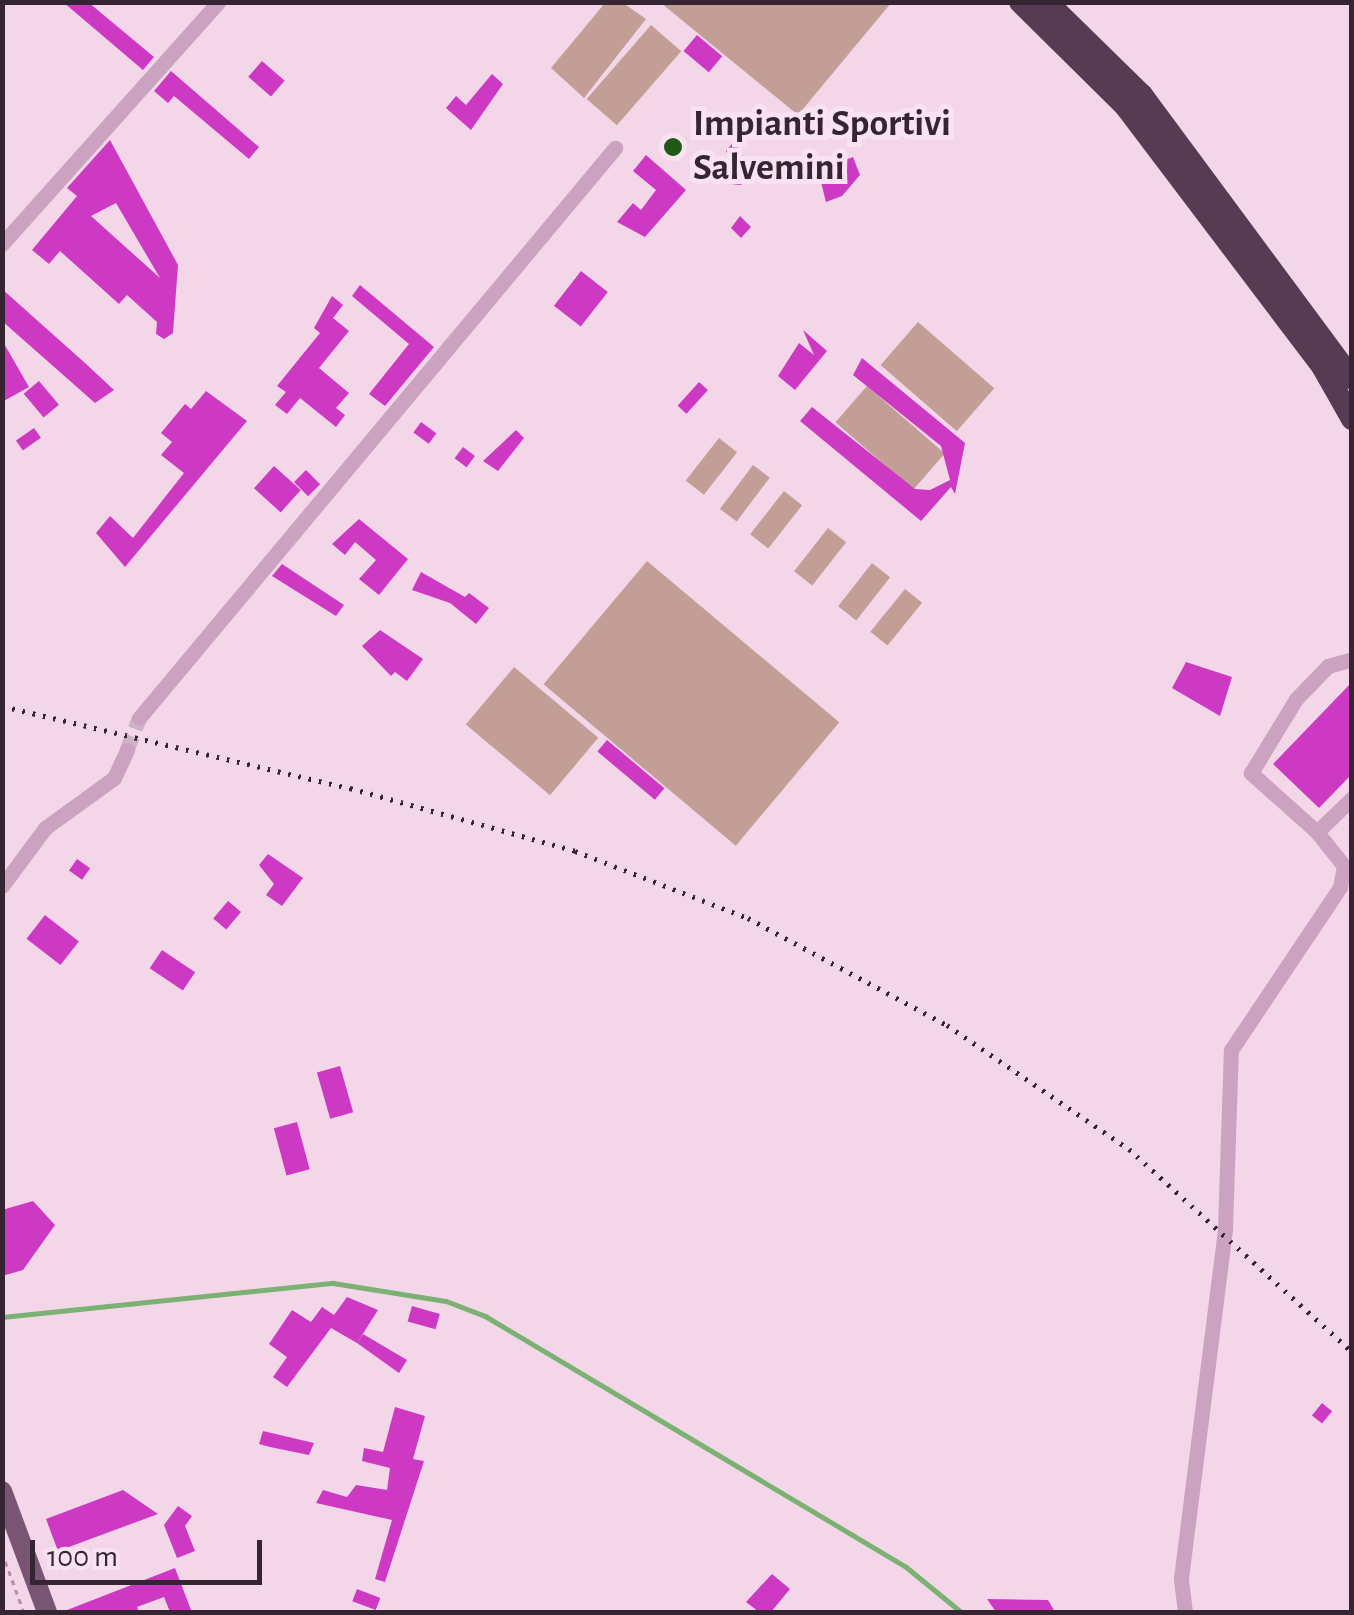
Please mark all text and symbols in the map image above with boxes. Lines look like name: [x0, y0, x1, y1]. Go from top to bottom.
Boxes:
place label: Impianti Sportivi Salvemini: [693, 102, 951, 192]
marker: Impianti Sportivi Salvemini: [662, 136, 684, 158]
scale bar: [35, 1520, 268, 1582]
text: 100 m: [47, 1542, 118, 1572]

